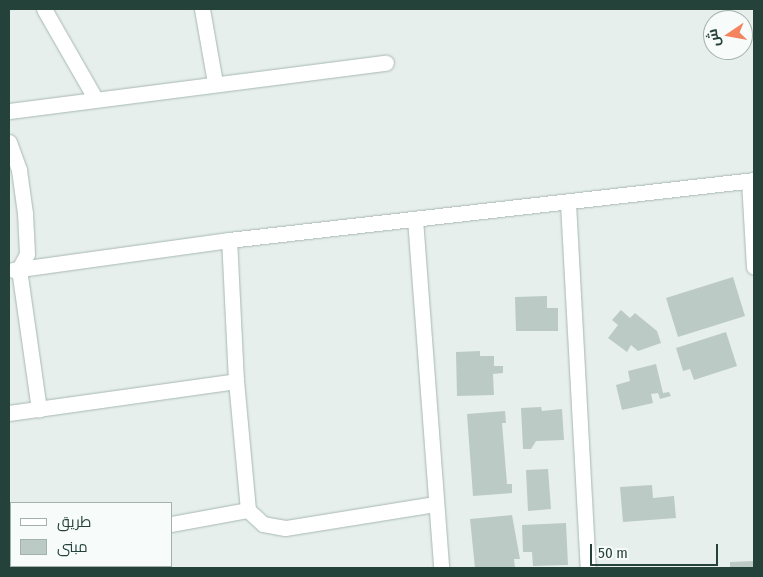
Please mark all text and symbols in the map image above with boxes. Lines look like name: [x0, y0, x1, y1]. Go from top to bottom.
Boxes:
north arrow: [703, 10, 753, 60]
text: ش: [704, 27, 724, 49]
legend: [10, 502, 172, 567]
text: طريق: [57, 513, 91, 531]
scale bar: [593, 534, 720, 566]
text: مبنى: [57, 538, 88, 556]
text: 50 m: [598, 544, 628, 562]

